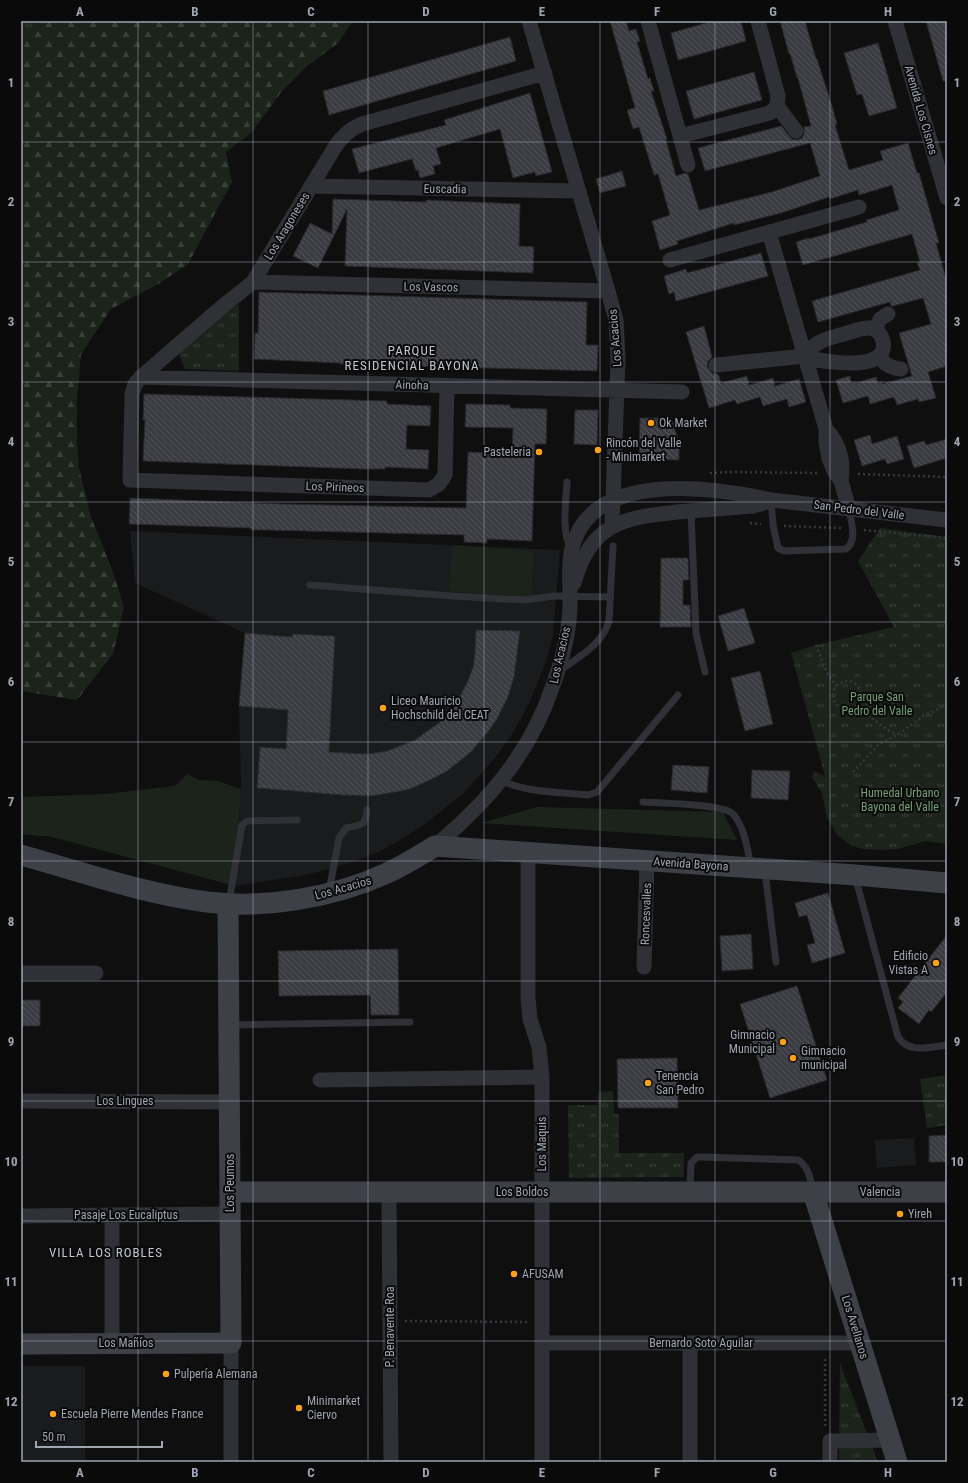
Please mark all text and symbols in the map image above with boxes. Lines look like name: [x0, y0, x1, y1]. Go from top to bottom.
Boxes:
text: A: [76, 4, 84, 19]
text: B: [191, 4, 199, 19]
text: C: [307, 4, 315, 19]
text: D: [422, 4, 430, 19]
text: E: [539, 4, 546, 19]
text: F: [654, 4, 660, 19]
text: G: [769, 4, 777, 19]
text: H: [884, 4, 892, 19]
street label: Avenida Los Cisnes: [902, 64, 940, 156]
text: 1: [8, 75, 14, 90]
text: 1: [954, 75, 960, 90]
street label: Euscadia: [423, 182, 467, 196]
street label: Los Aragoneses: [261, 190, 313, 262]
text: 2: [8, 194, 15, 209]
text: 2: [954, 194, 961, 209]
street label: Los Vascos: [404, 280, 458, 294]
street label: Los Acacios: [606, 309, 624, 367]
text: 3: [8, 314, 14, 329]
text: 3: [954, 314, 960, 329]
district label: PARQUE RESIDENCIAL BAYONA: [345, 343, 479, 373]
street label: Ainoha: [395, 377, 429, 393]
place label: Ok Market: [659, 416, 708, 430]
marker: Ok Market: [646, 418, 656, 428]
text: 4: [8, 434, 15, 449]
text: 4: [954, 434, 961, 449]
place label: Rincón del Valle - Minimarket: [606, 436, 682, 464]
place label: Pasteleria: [483, 445, 531, 459]
marker: Rincón del Valle - Minimarket: [593, 445, 603, 455]
marker: Pasteleria: [534, 447, 544, 457]
street label: Los Pirineos: [305, 479, 365, 495]
street label: San Pedro del Valle: [813, 497, 906, 523]
text: 5: [8, 554, 15, 569]
text: 5: [954, 554, 961, 569]
street label: Los Acacios: [547, 625, 573, 685]
text: 6: [8, 674, 15, 689]
text: 6: [954, 674, 961, 689]
park label: Parque San Pedro del Valle: [842, 690, 913, 718]
place label: Liceo Mauricio Hochschild del CEAT: [391, 694, 489, 722]
marker: Liceo Mauricio Hochschild del CEAT: [378, 703, 388, 713]
park label: Humedal Urbano Bayona del Valle: [860, 786, 940, 814]
text: 7: [8, 794, 15, 809]
text: 7: [954, 794, 961, 809]
street label: Avenida Bayona: [653, 854, 729, 874]
street label: Los Acacios: [313, 873, 373, 903]
street label: Roncesvalles: [638, 883, 654, 945]
text: 8: [8, 914, 14, 929]
text: 8: [954, 914, 960, 929]
place label: Edificio Vistas A: [889, 949, 928, 977]
marker: Edificio Vistas A: [931, 958, 941, 968]
place label: Gimnacio Municipal: [729, 1028, 775, 1056]
text: 9: [8, 1034, 14, 1049]
text: 9: [954, 1034, 960, 1049]
marker: Gimnacio Municipal: [778, 1037, 788, 1047]
place label: Gimnacio municipal: [801, 1044, 847, 1072]
marker: Gimnacio municipal: [788, 1053, 798, 1063]
place label: Tenencia San Pedro: [656, 1069, 704, 1097]
marker: Tenencia San Pedro: [643, 1078, 653, 1088]
street label: Los Lingues: [96, 1094, 154, 1108]
street label: Los Maquis: [535, 1117, 549, 1171]
text: 10: [4, 1154, 18, 1169]
street label: Los Peumos: [223, 1154, 237, 1212]
text: 10: [950, 1154, 964, 1169]
street label: Los Boldos: [496, 1185, 548, 1199]
street label: Valencia: [860, 1185, 900, 1199]
place label: Yireh: [908, 1207, 932, 1221]
street label: Pasaje Los Eucaliptus: [74, 1208, 178, 1222]
marker: Yireh: [895, 1209, 905, 1219]
district label: VILLA LOS ROBLES: [49, 1245, 163, 1260]
place label: AFUSAM: [522, 1267, 564, 1281]
marker: AFUSAM: [509, 1269, 519, 1279]
text: 11: [4, 1274, 18, 1289]
text: 11: [950, 1274, 964, 1289]
street label: P. Benavente Roa: [383, 1286, 397, 1367]
street label: Los Avellanos: [839, 1293, 871, 1361]
street label: Los Mañíos: [99, 1336, 153, 1350]
street label: Bernardo Soto Aguilar: [649, 1336, 753, 1350]
place label: Pulpería Alemana: [174, 1367, 258, 1381]
marker: Pulpería Alemana: [161, 1369, 171, 1379]
text: 12: [4, 1394, 18, 1409]
place label: Minimarket Ciervo: [307, 1394, 361, 1422]
text: 12: [950, 1394, 964, 1409]
marker: Minimarket Ciervo: [294, 1403, 304, 1413]
place label: Escuela Pierre Mendes France: [61, 1407, 204, 1421]
marker: Escuela Pierre Mendes France: [48, 1409, 58, 1419]
scale bar: [36, 1423, 162, 1449]
text: 50 m: [42, 1430, 66, 1444]
text: A: [76, 1465, 84, 1480]
text: B: [191, 1465, 199, 1480]
text: C: [307, 1465, 315, 1480]
text: D: [422, 1465, 430, 1480]
text: E: [539, 1465, 546, 1480]
text: F: [654, 1465, 660, 1480]
text: G: [769, 1465, 777, 1480]
text: H: [884, 1465, 892, 1480]

